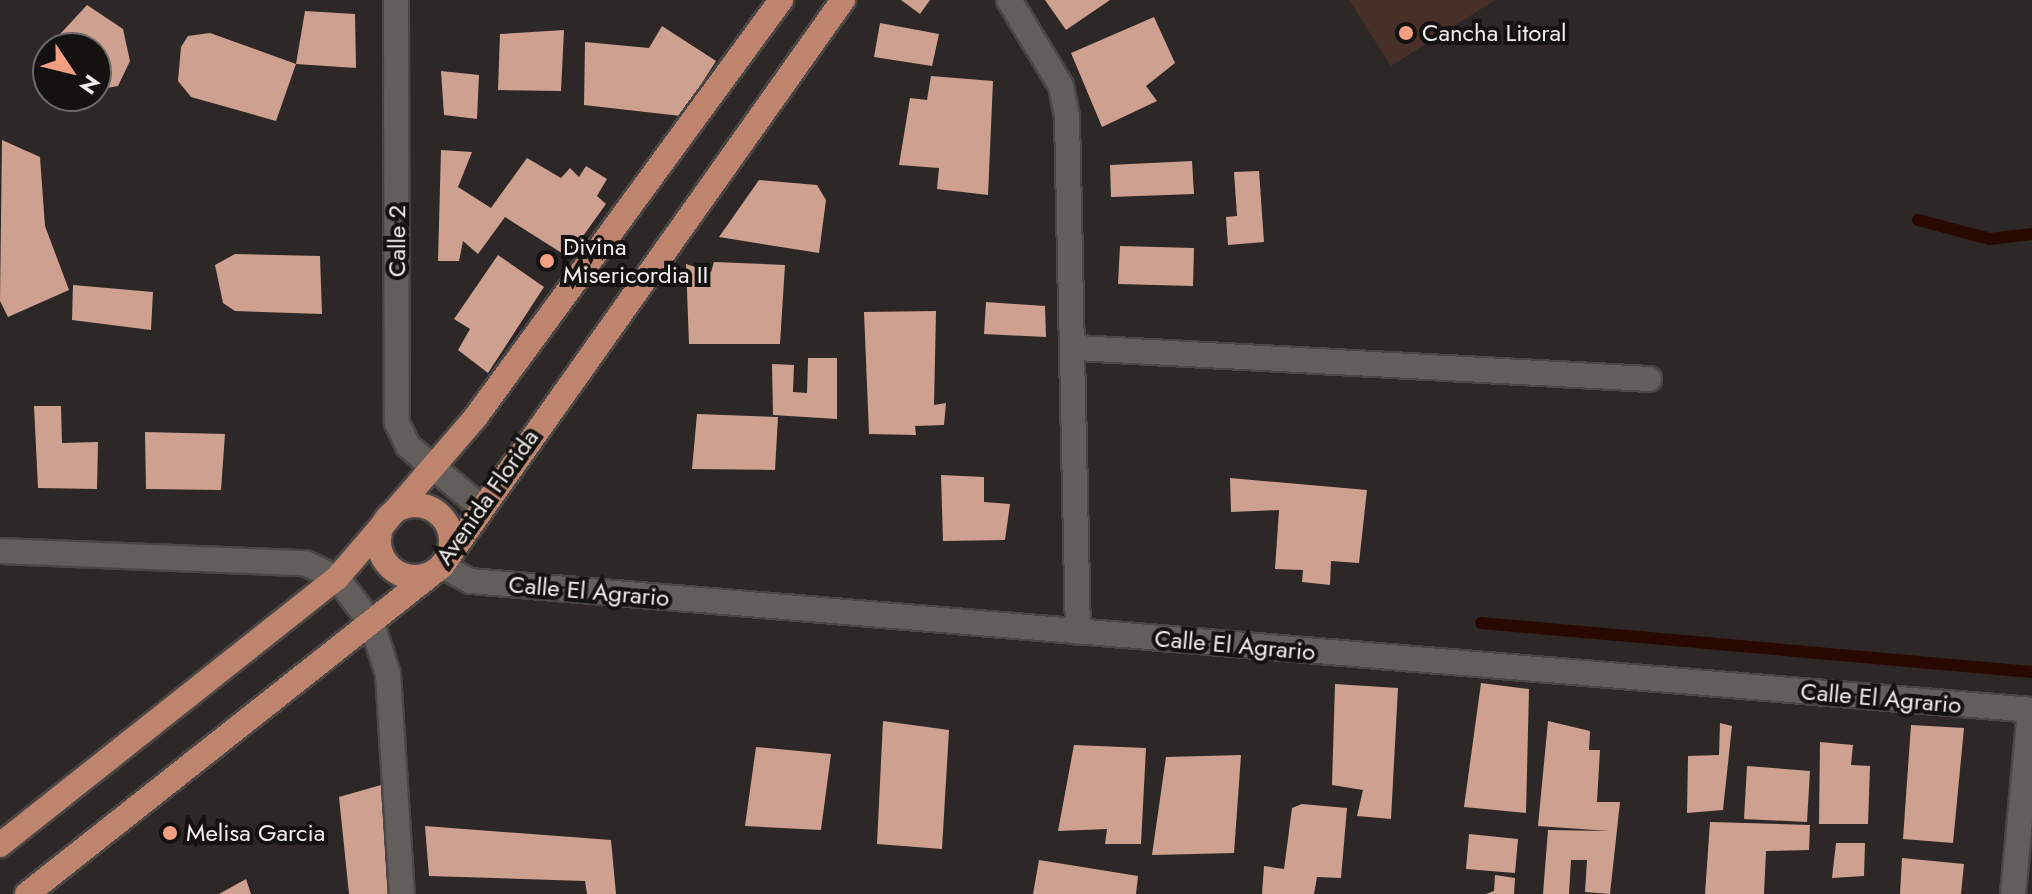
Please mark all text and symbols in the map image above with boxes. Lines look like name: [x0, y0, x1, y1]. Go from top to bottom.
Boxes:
place label: Cancha Litoral: [1422, 19, 1567, 47]
marker: Cancha Litoral: [1397, 24, 1415, 42]
north arrow: [32, 32, 112, 112]
text: N: [72, 68, 108, 101]
street label: Calle 2: [383, 205, 411, 277]
place label: Divina Misericordia II: [563, 233, 708, 289]
marker: Divina Misericordia II: [538, 252, 556, 270]
street label: Avenida Florida: [430, 424, 544, 570]
street label: Calle El Agrario: [507, 570, 671, 612]
street label: Calle El Agrario: [1153, 624, 1317, 666]
street label: Calle El Agrario: [1799, 677, 1963, 719]
place label: Melisa Garcia: [186, 819, 325, 847]
marker: Melisa Garcia: [161, 824, 179, 842]

